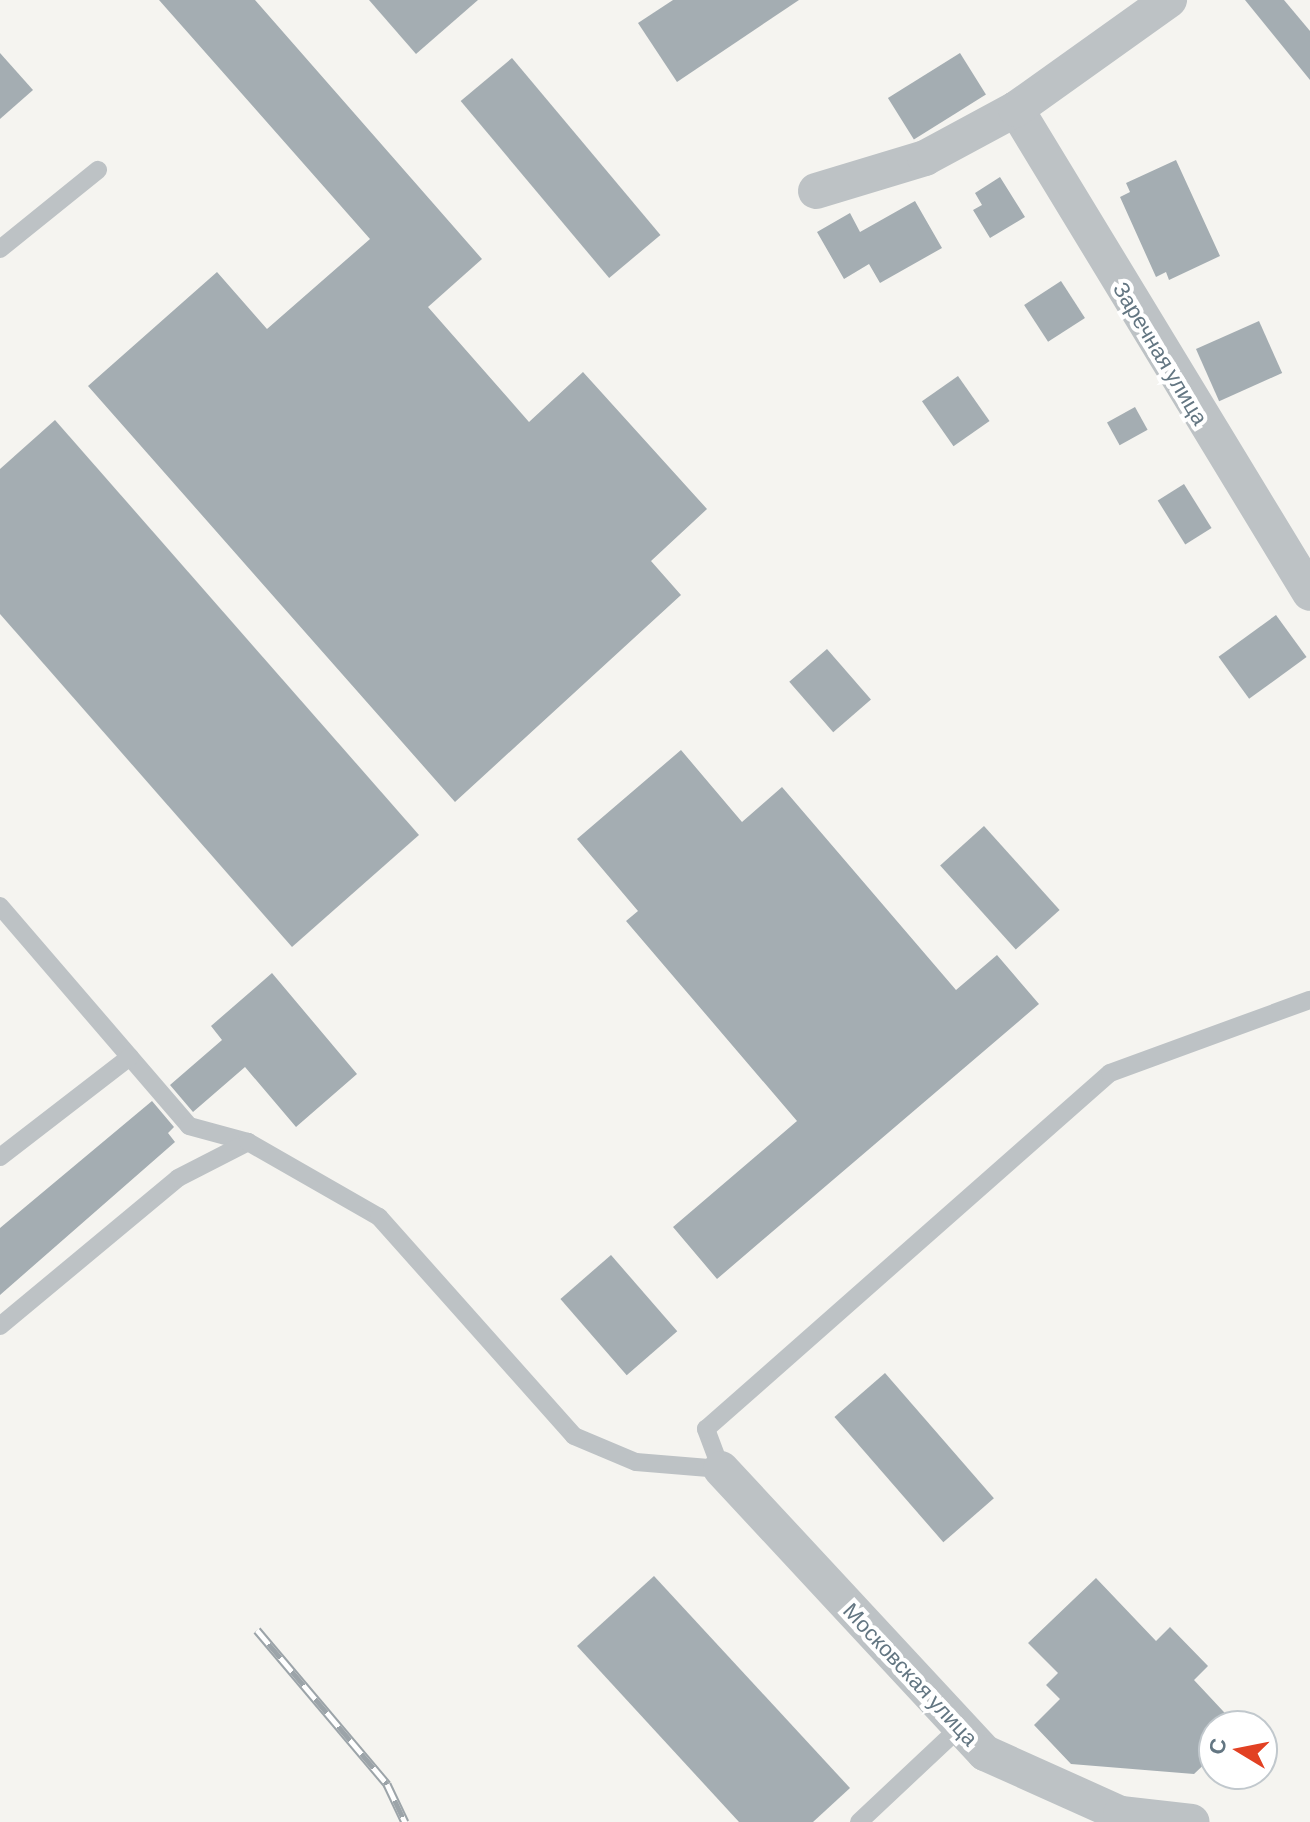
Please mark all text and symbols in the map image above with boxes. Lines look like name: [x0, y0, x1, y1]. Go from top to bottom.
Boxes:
street label: Заречная улица: [1108, 277, 1214, 429]
street label: Московская улица: [838, 1597, 984, 1751]
north arrow: [1198, 1710, 1278, 1790]
text: С: [1202, 1736, 1231, 1756]

